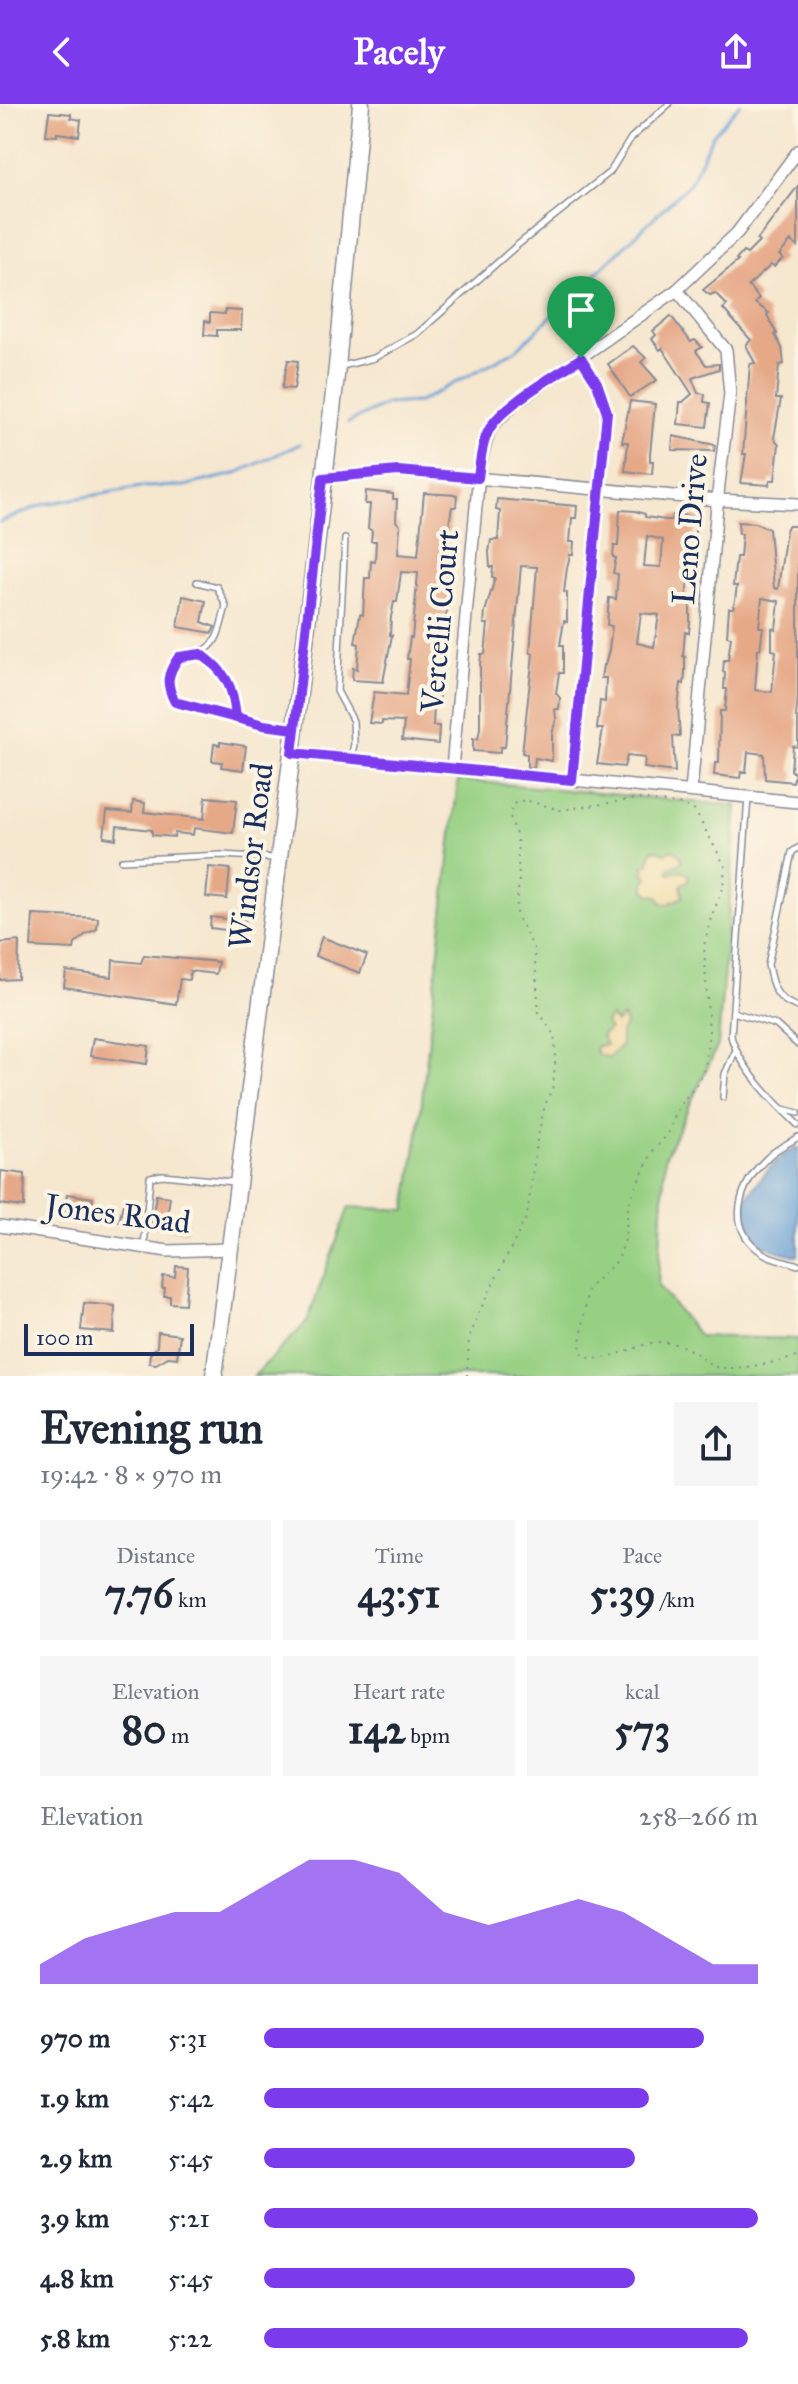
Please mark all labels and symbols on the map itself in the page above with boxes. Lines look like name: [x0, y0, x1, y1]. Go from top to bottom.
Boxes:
pin: [547, 276, 615, 358]
street label: Leno Drive: [664, 452, 716, 606]
street label: Vercelli Court: [412, 528, 467, 715]
street label: Windsor Road: [220, 761, 282, 951]
street label: Jones Road: [40, 1185, 193, 1242]
scale bar: [24, 1320, 194, 1356]

